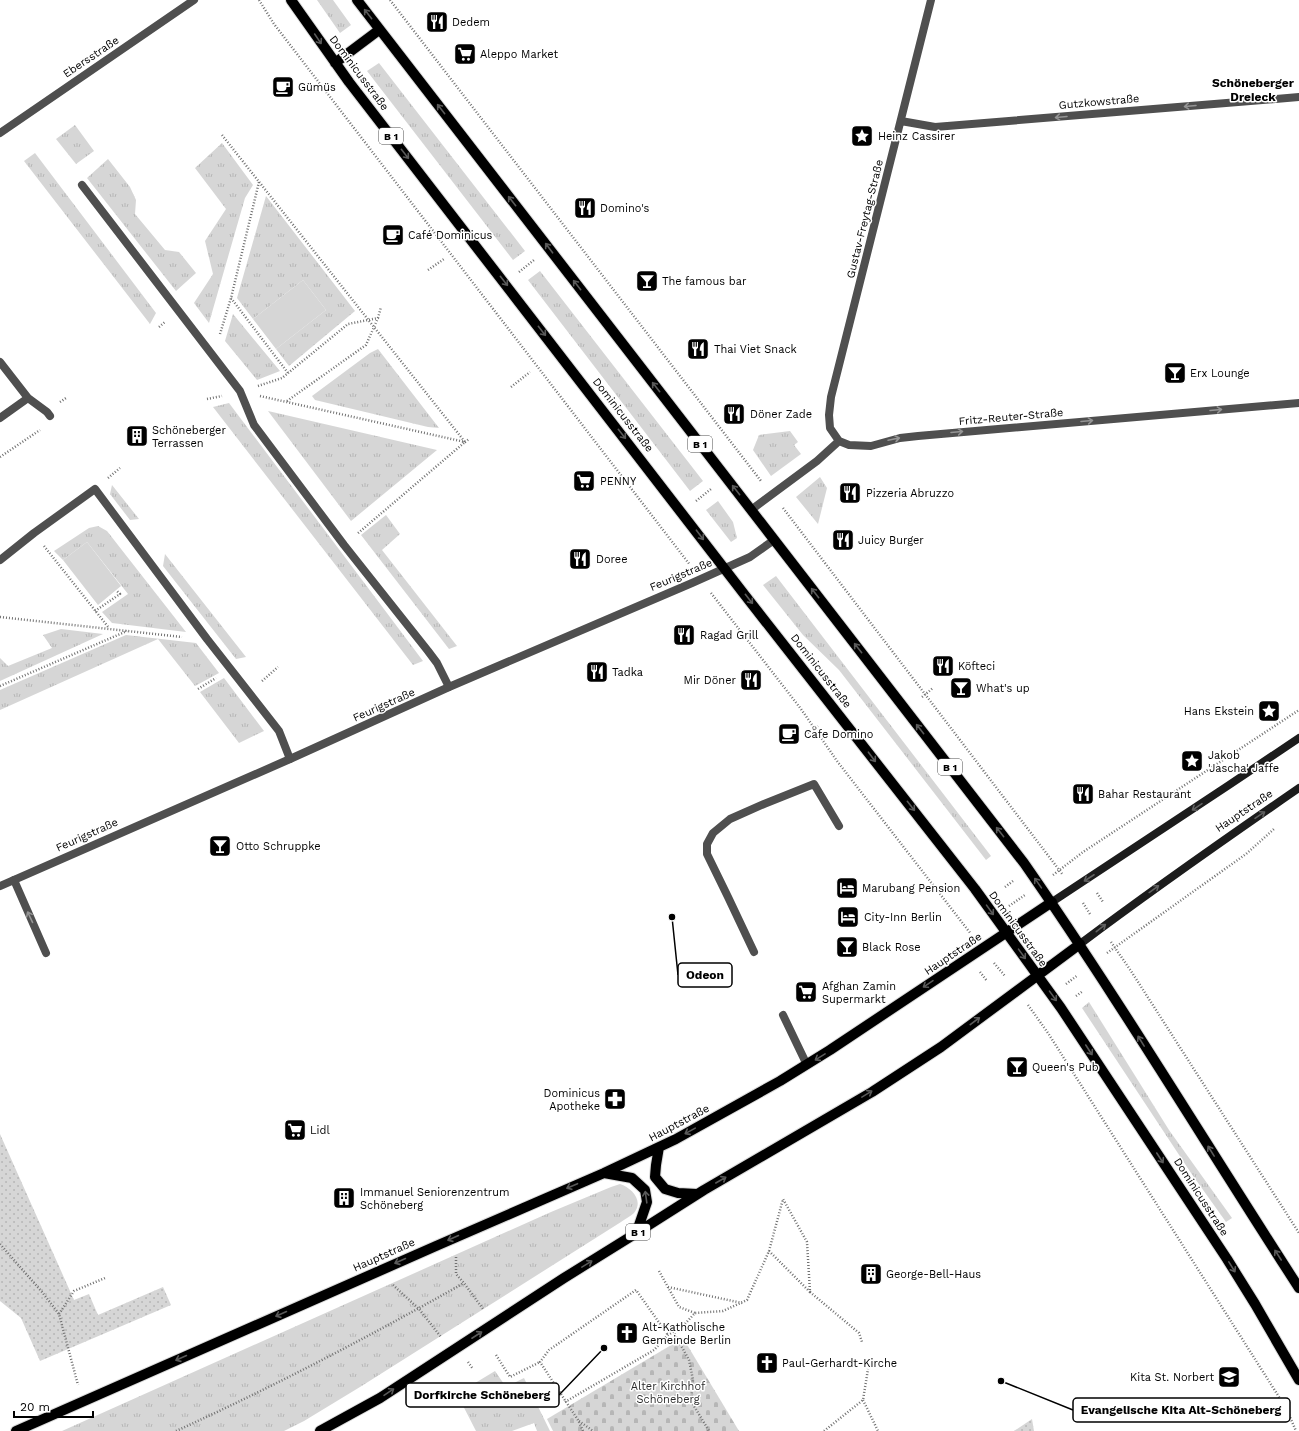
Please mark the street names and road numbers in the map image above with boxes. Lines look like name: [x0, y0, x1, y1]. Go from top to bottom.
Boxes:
street label: Dominicusstraße: [327, 33, 391, 113]
street label: Ebersstraße: [61, 34, 121, 80]
street label: Gutzkowstraße: [1058, 92, 1140, 112]
road number: B 1: [379, 128, 403, 144]
street label: Gustav-Freytag-Straße: [844, 158, 886, 280]
street label: Dominicusstraße: [590, 375, 656, 455]
street label: Fritz-Reuter-Straße: [958, 406, 1064, 428]
road number: B 1: [688, 436, 712, 452]
street label: Feurigstraße: [648, 556, 714, 594]
street label: Dominicusstraße: [788, 631, 854, 711]
street label: Feurigstraße: [351, 686, 417, 724]
road number: B 1: [938, 759, 962, 775]
street label: Hauptstraße: [1213, 787, 1275, 835]
street label: Feurigstraße: [54, 816, 120, 854]
street label: Dominicusstraße: [986, 889, 1050, 969]
street label: Hauptstraße: [922, 930, 984, 978]
street label: Hauptstraße: [647, 1102, 711, 1144]
street label: Dominicusstraße: [1171, 1155, 1231, 1239]
road number: B 1: [626, 1224, 650, 1240]
street label: Hauptstraße: [351, 1236, 417, 1274]

